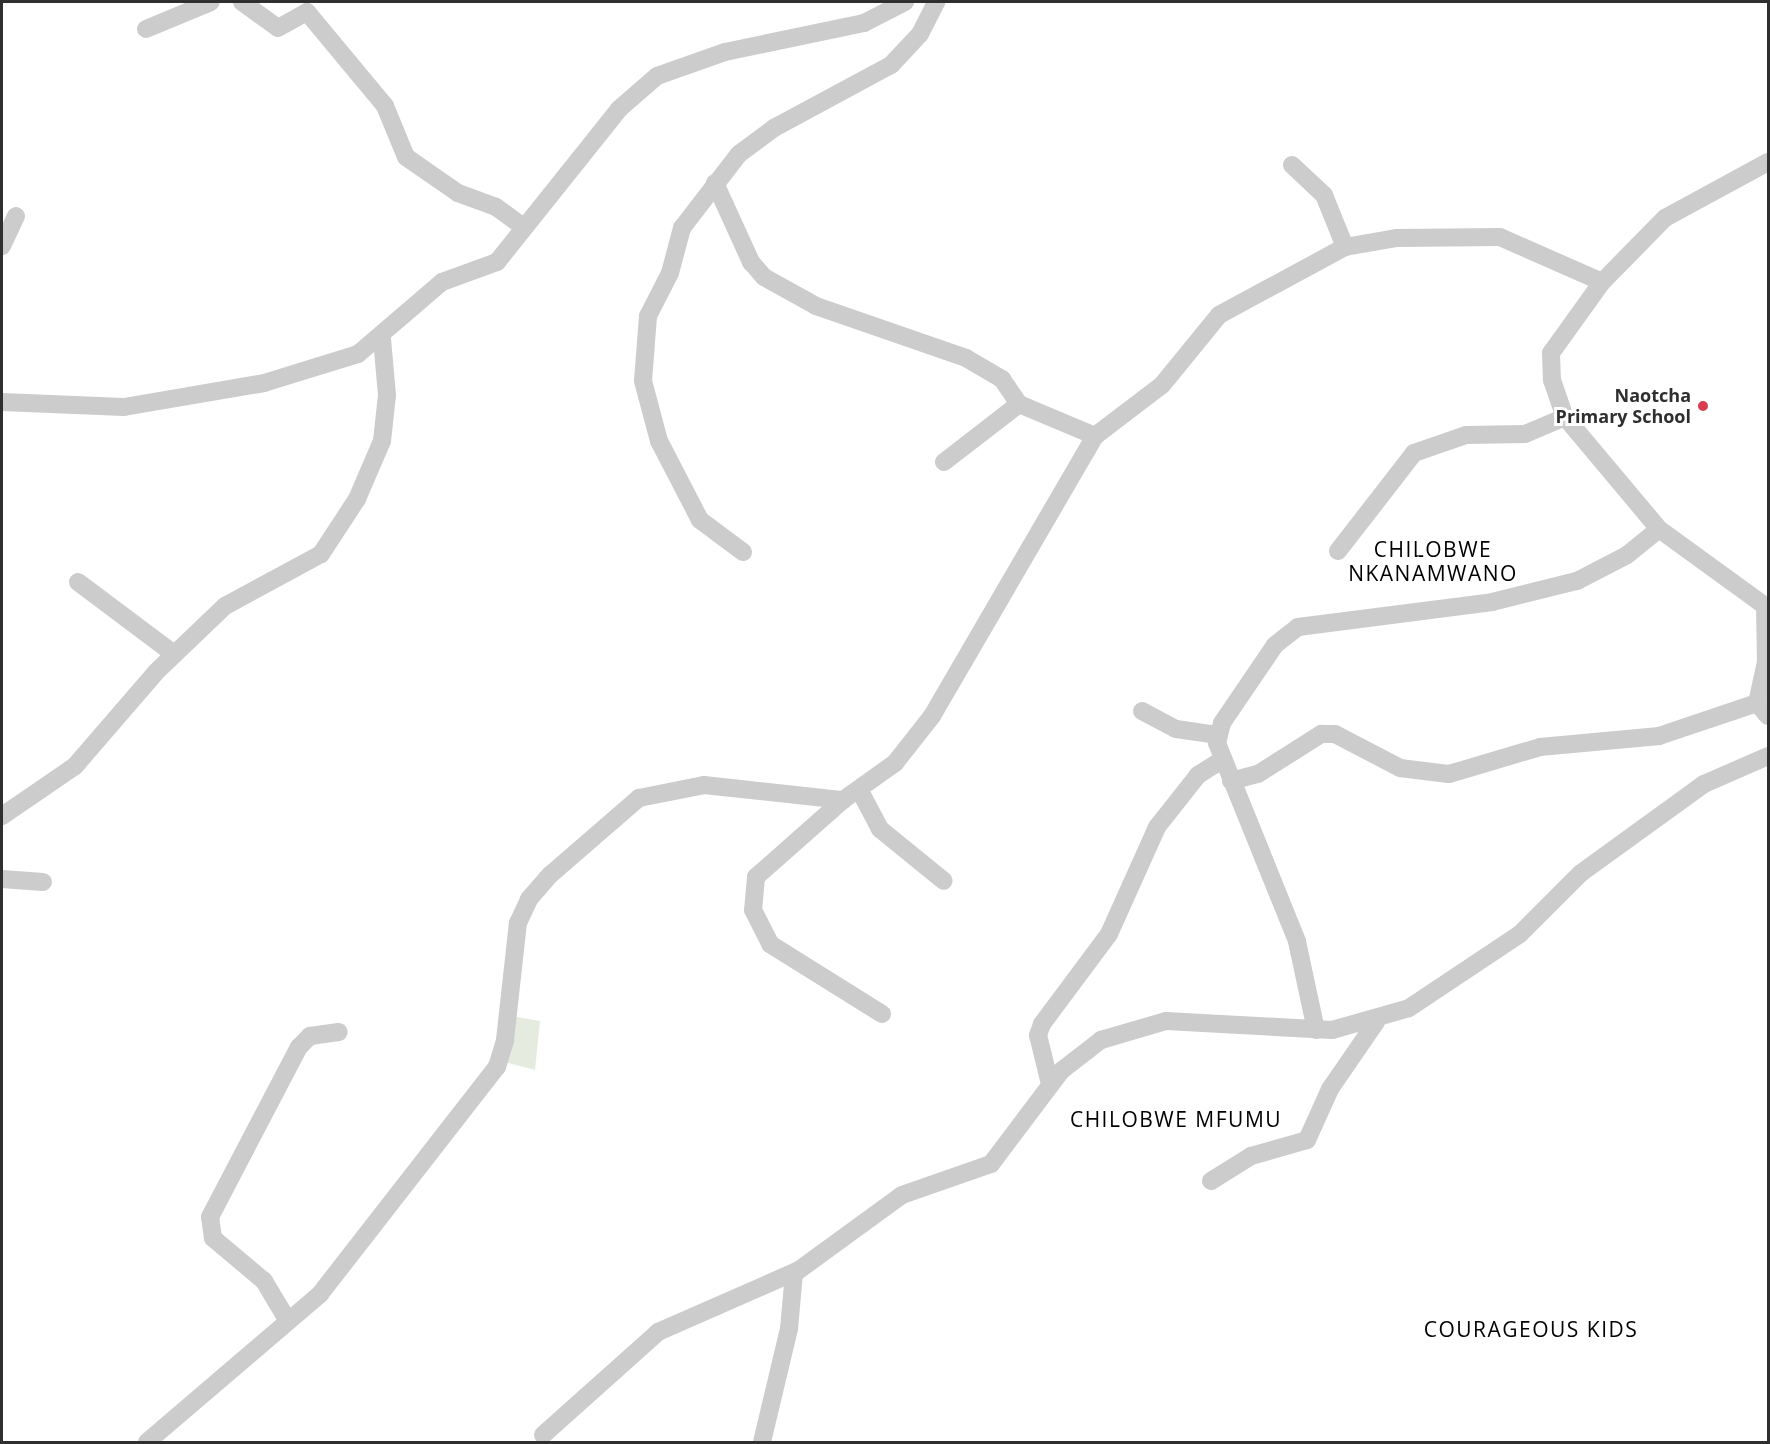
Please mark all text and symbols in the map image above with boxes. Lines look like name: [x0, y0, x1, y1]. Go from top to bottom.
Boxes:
place label: Naotcha Primary School: [1556, 385, 1691, 428]
marker: Naotcha Primary School: [1696, 399, 1710, 413]
district label: CHILOBWE NKANAMWANO: [1348, 536, 1518, 586]
district label: CHILOBWE MFUMU: [1070, 1106, 1282, 1132]
district label: COURAGEOUS KIDS: [1424, 1316, 1638, 1342]

